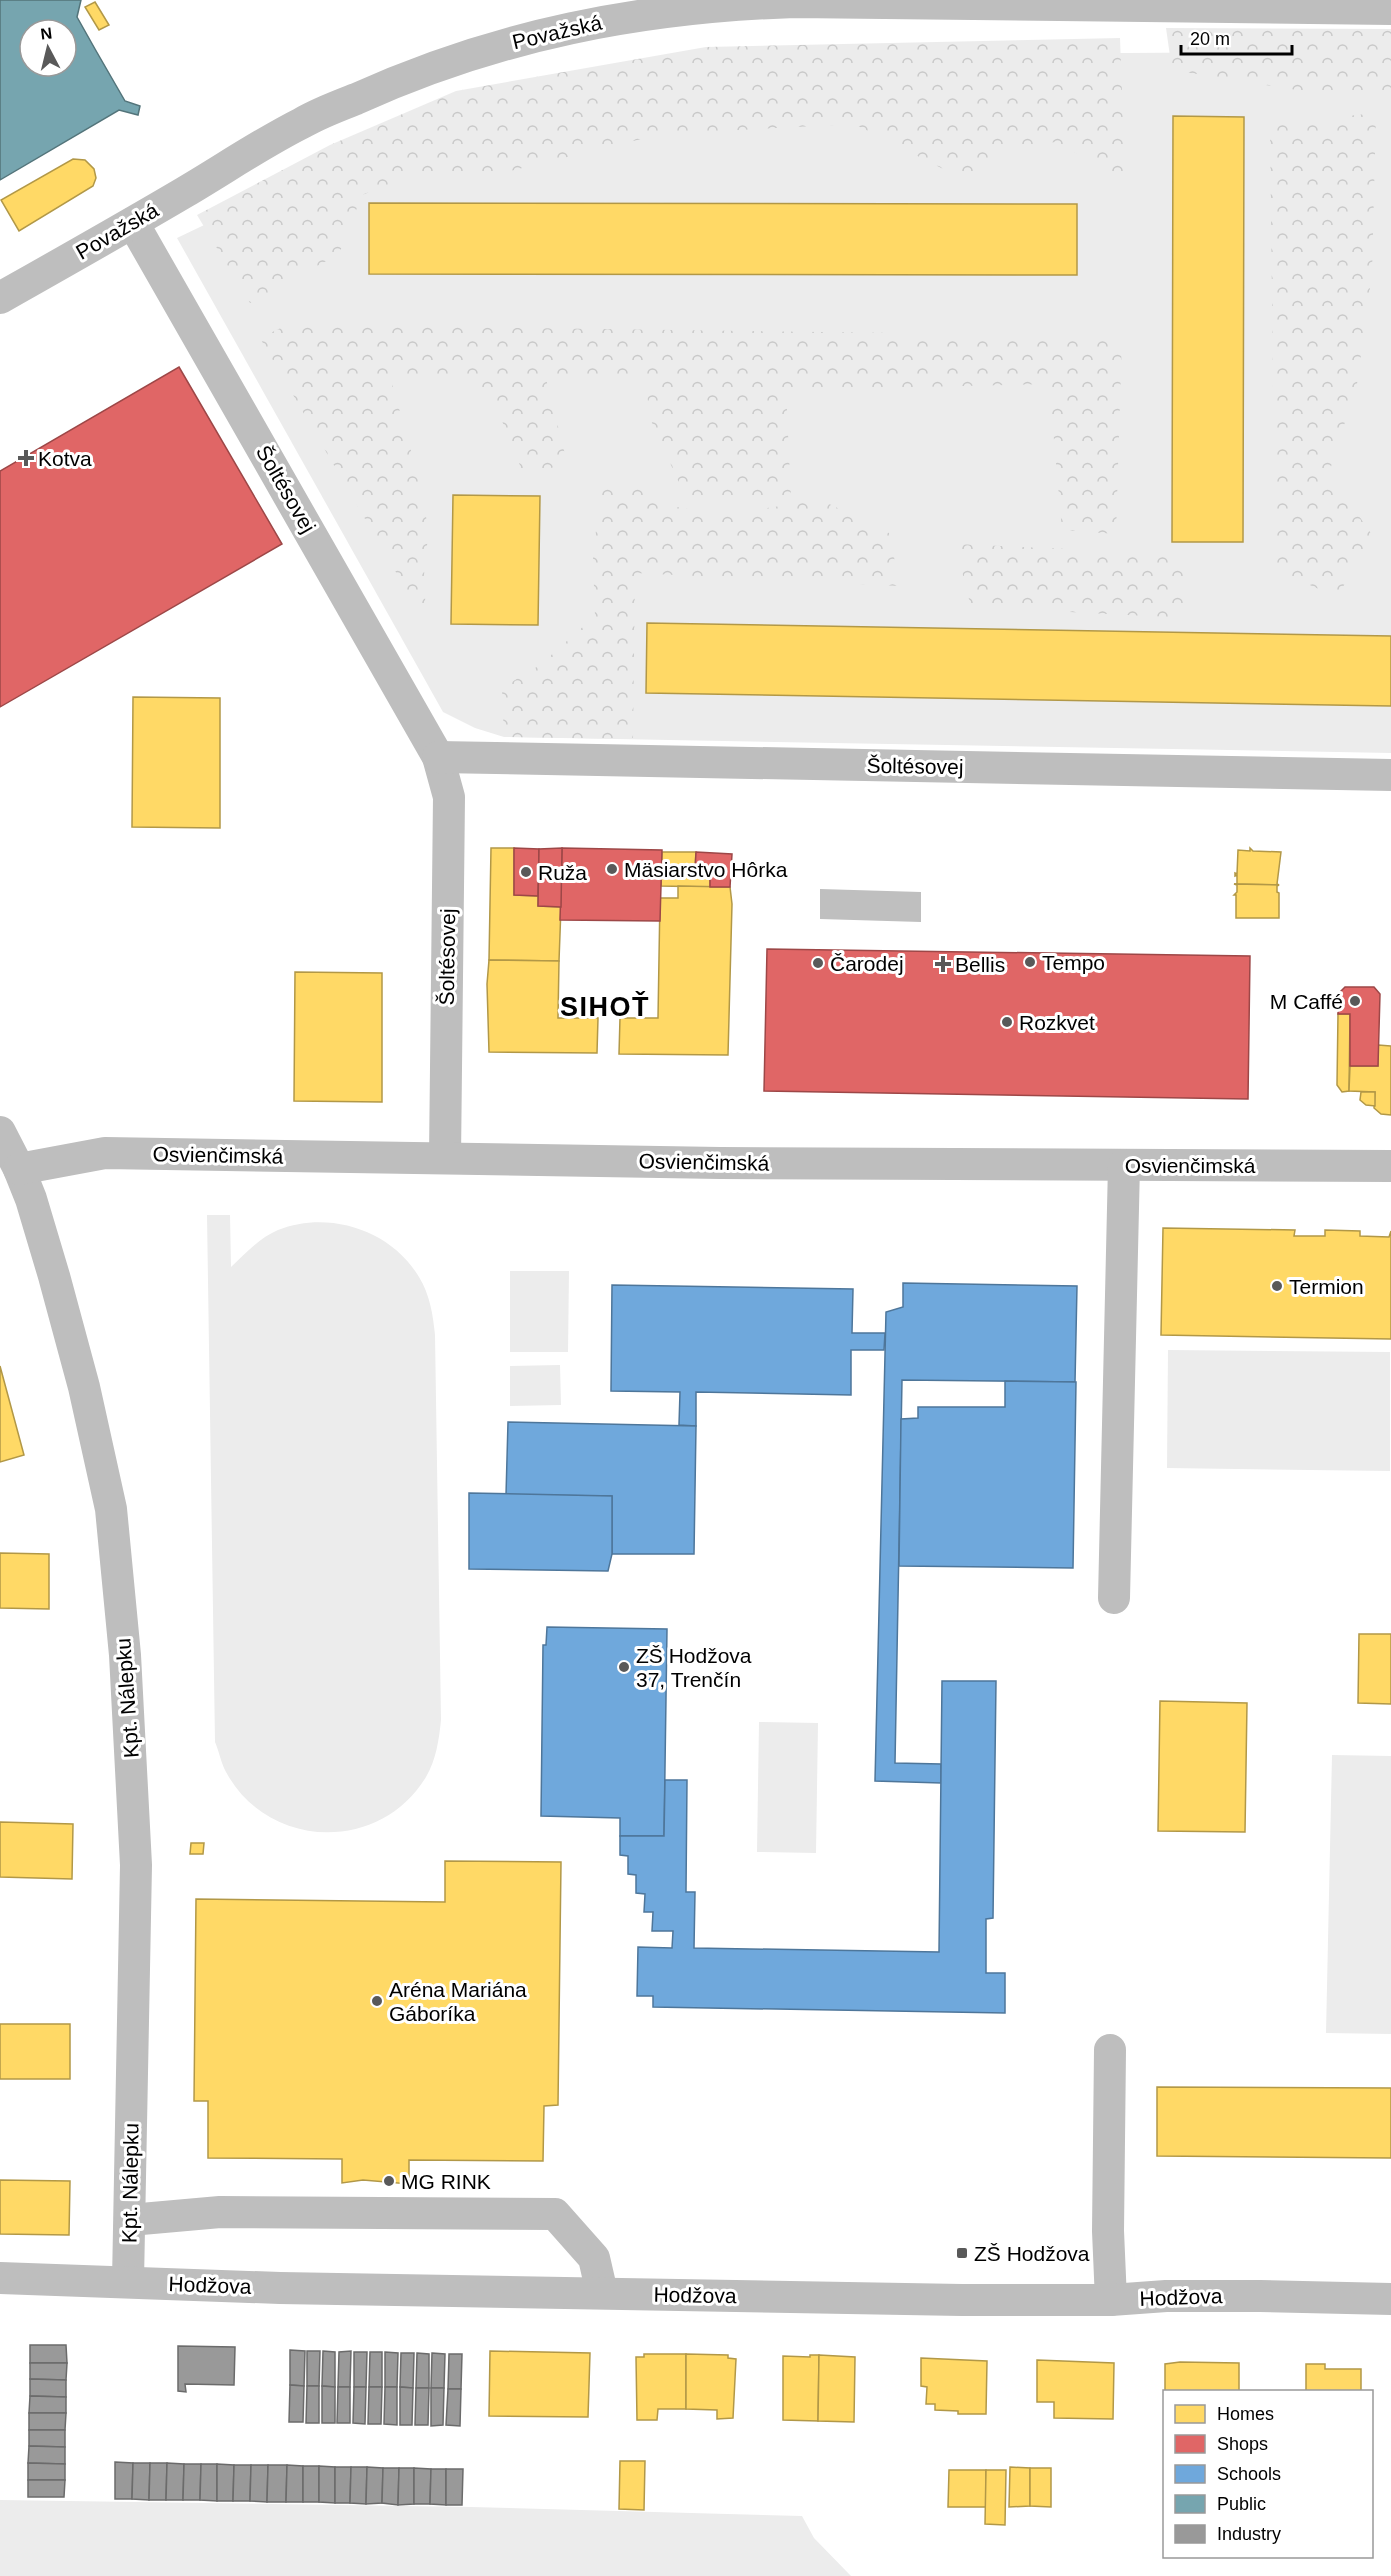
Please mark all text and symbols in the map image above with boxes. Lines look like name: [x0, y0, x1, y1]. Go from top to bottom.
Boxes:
street label: Považská: [510, 10, 604, 53]
north arrow: [18, 18, 78, 78]
scale bar: [1181, 18, 1292, 56]
text: N: [39, 24, 53, 43]
text: 20 m: [1190, 29, 1230, 49]
street label: Považská: [72, 198, 162, 264]
street label: Šoltésovej: [252, 441, 320, 537]
place label: Kotva: [38, 447, 92, 470]
marker: Kotva: [19, 451, 33, 465]
street label: Šoltésovej: [866, 754, 964, 778]
place label: Mäsiarstvo Hôrka: [624, 858, 788, 881]
place label: Ruža: [538, 861, 587, 884]
marker: Mäsiarstvo Hôrka: [605, 862, 619, 876]
marker: Ruža: [519, 865, 533, 879]
street label: Šoltésovej: [435, 908, 459, 1006]
place label: Tempo: [1042, 951, 1105, 974]
place label: Čarodej: [830, 952, 904, 975]
place label: Bellis: [955, 953, 1005, 976]
marker: Tempo: [1023, 955, 1037, 969]
marker: Čarodej: [811, 956, 825, 970]
marker: Bellis: [936, 957, 950, 971]
place label: M Caffé: [1270, 990, 1343, 1013]
district label: SIHOŤ: [560, 991, 650, 1022]
marker: M Caffé: [1348, 994, 1362, 1008]
place label: Rozkvet: [1019, 1011, 1095, 1034]
marker: Rozkvet: [1000, 1015, 1014, 1029]
street label: Osvienčimská: [152, 1142, 284, 1168]
street label: Osvienčimská: [638, 1149, 770, 1175]
street label: Osvienčimská: [1125, 1154, 1256, 1177]
place label: Termion: [1289, 1275, 1364, 1298]
marker: Termion: [1270, 1279, 1284, 1293]
street label: Kpt. Nálepku: [111, 1637, 143, 1759]
place label: ZŠ Hodžova 37, Trenčín: [636, 1644, 752, 1691]
marker: ZŠ Hodžova 37, Trenčín: [617, 1660, 631, 1674]
place label: Aréna Mariána Gáboríka: [389, 1978, 527, 2025]
marker: Aréna Mariána Gáboríka: [370, 1994, 384, 2008]
street label: Kpt. Nálepku: [117, 2123, 143, 2243]
place label: MG RINK: [401, 2170, 491, 2193]
marker: MG RINK: [382, 2174, 396, 2188]
place label: ZŠ Hodžova: [974, 2242, 1090, 2265]
marker: ZŠ Hodžova: [955, 2246, 969, 2260]
street label: Hodžova: [168, 2272, 252, 2298]
street label: Hodžova: [653, 2283, 737, 2307]
street label: Hodžova: [1139, 2284, 1223, 2310]
legend: [1163, 2390, 1373, 2558]
text: Homes: [1217, 2404, 1274, 2424]
text: Shops: [1217, 2434, 1268, 2454]
text: Schools: [1217, 2464, 1281, 2484]
text: Public: [1217, 2494, 1266, 2514]
text: Industry: [1217, 2524, 1281, 2544]

